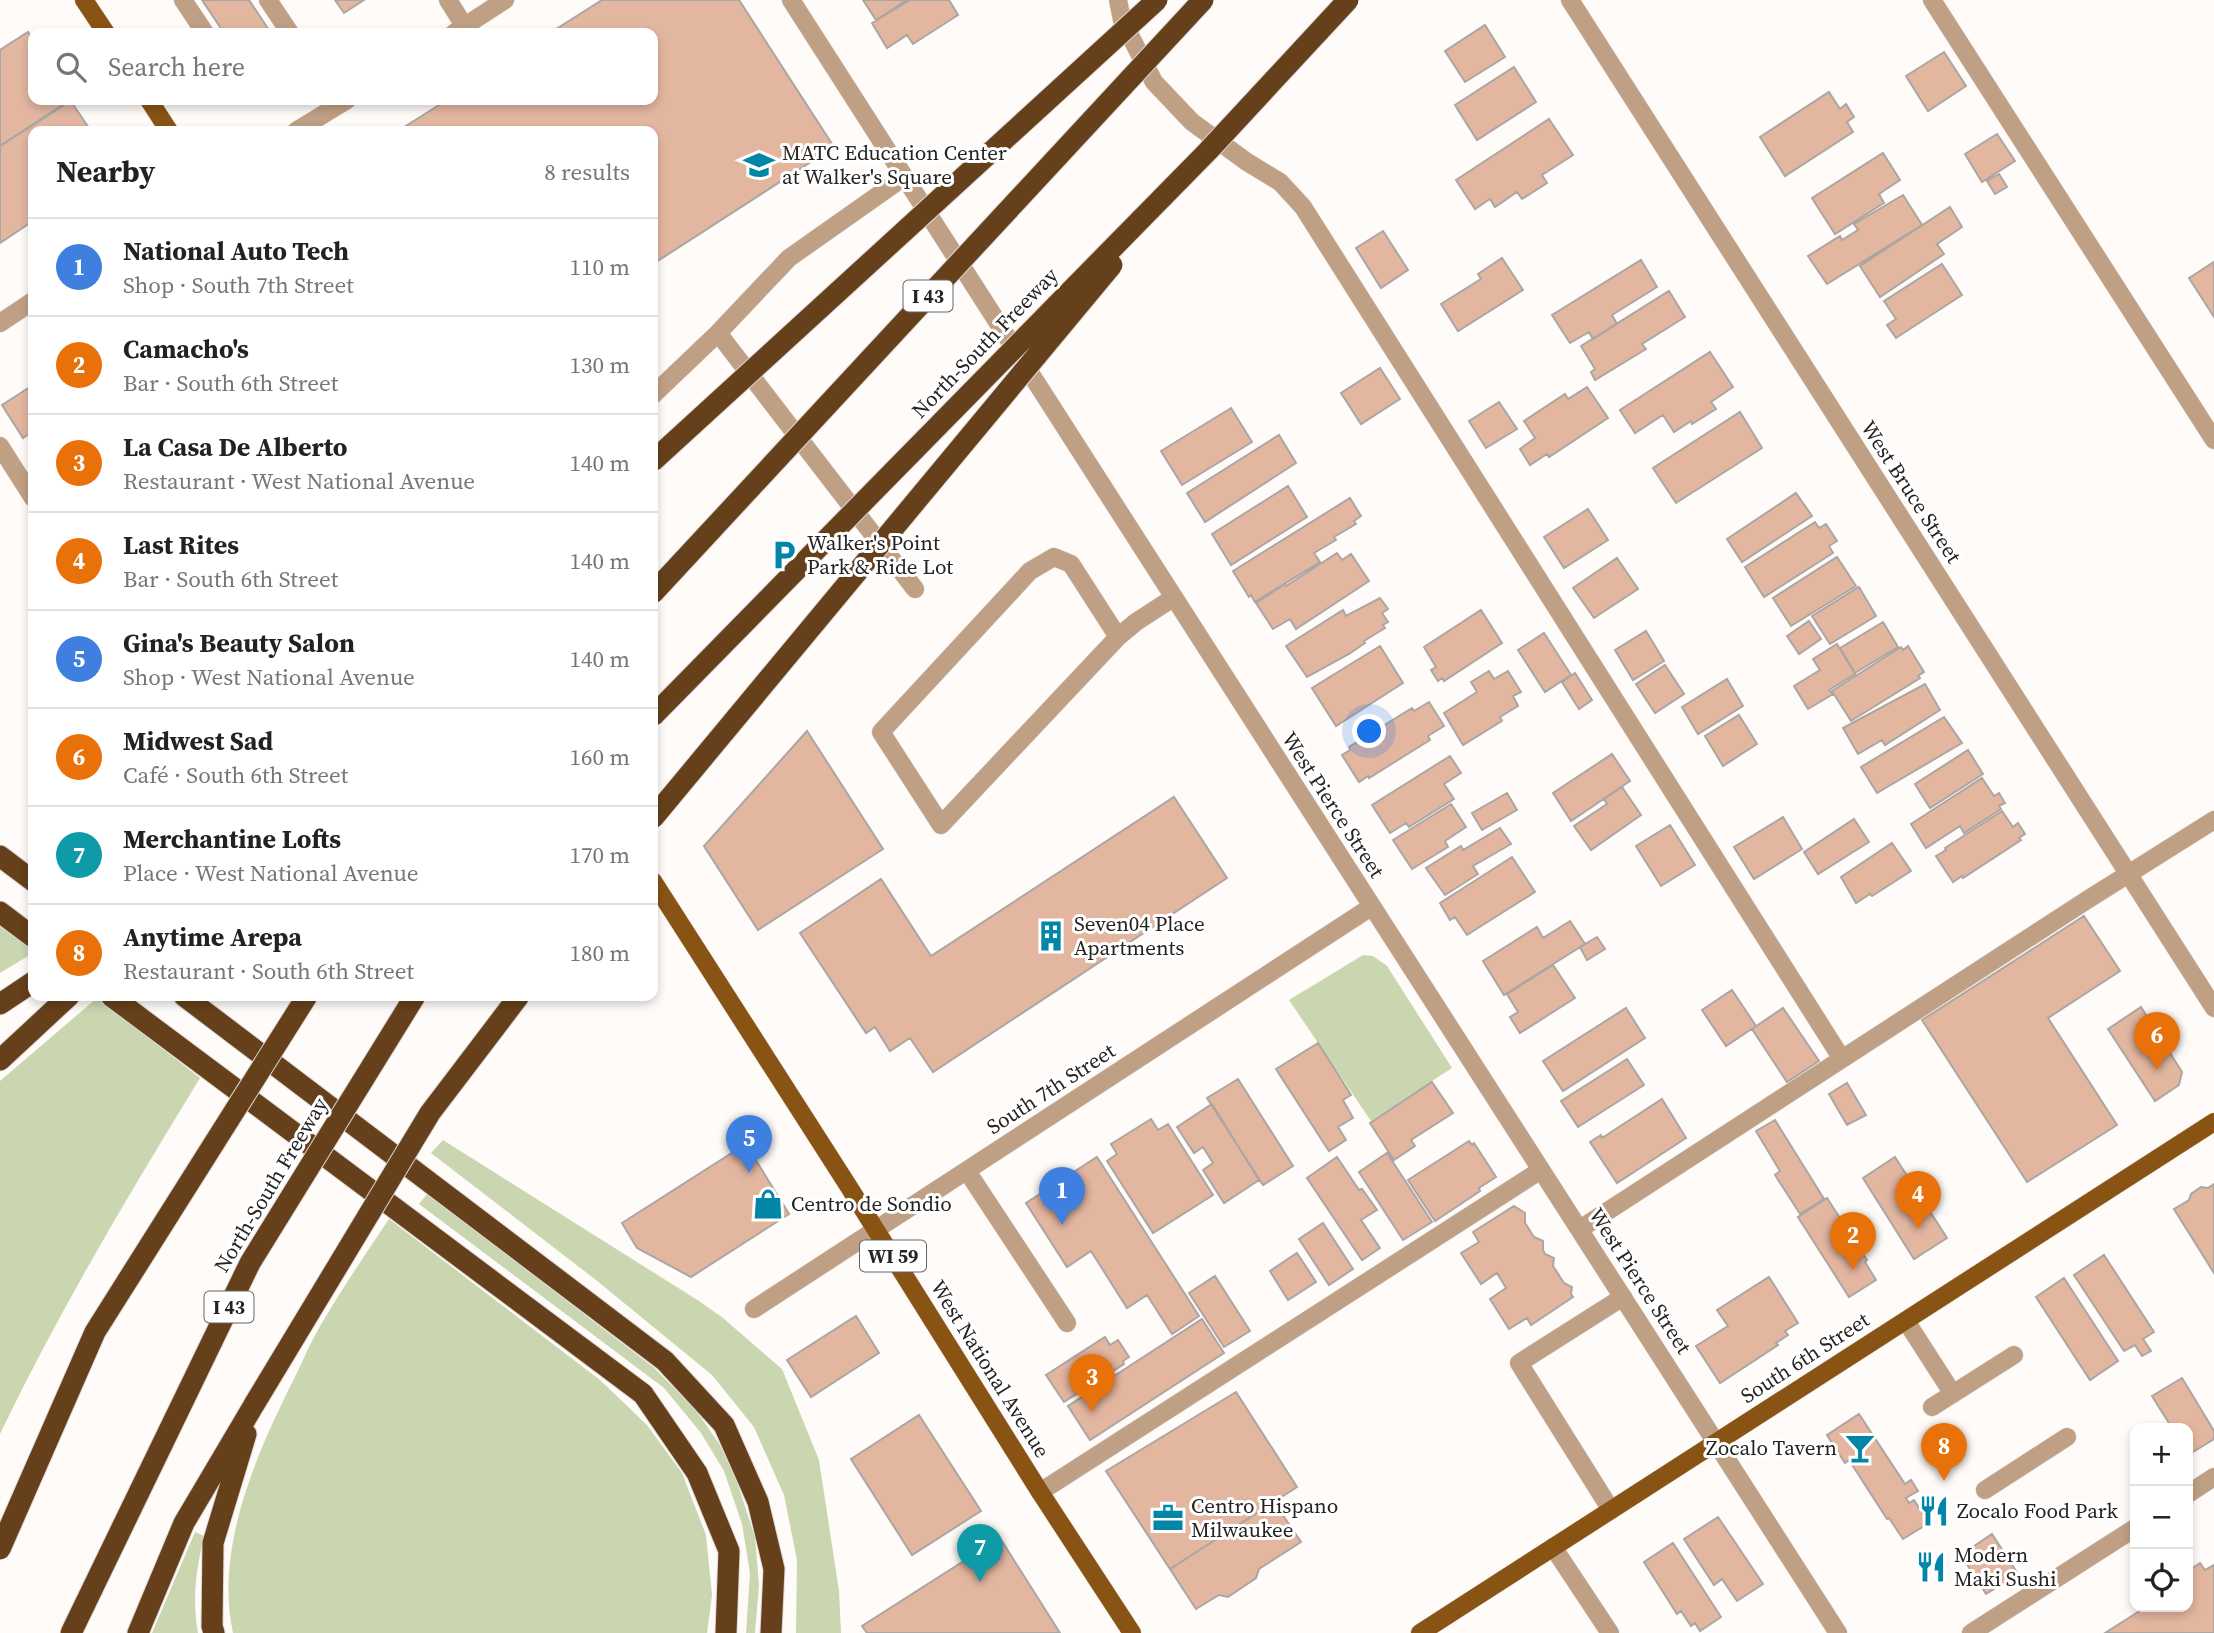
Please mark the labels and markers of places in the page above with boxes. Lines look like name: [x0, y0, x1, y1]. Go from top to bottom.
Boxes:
place label: MATC Education Center at Walker's Square: [782, 138, 1007, 191]
school or university icon: MATC Education Center at Walker's Square: [742, 148, 776, 182]
place label: Walker's Point Park & Ride Lot: [807, 528, 953, 581]
parking icon: Walker's Point Park & Ride Lot: [767, 538, 801, 572]
place label: Seven04 Place Apartments: [1074, 909, 1205, 962]
building icon: Seven04 Place Apartments: [1034, 919, 1068, 953]
pin: 6: [2134, 1012, 2180, 1070]
pin: 5: [726, 1115, 772, 1173]
pin: 1: [1039, 1167, 1085, 1225]
pin: 4: [1895, 1171, 1941, 1229]
shop icon: Centro de Sondio: [751, 1187, 785, 1221]
place label: Centro de Sondio: [791, 1189, 952, 1218]
pin: 2: [1830, 1212, 1876, 1270]
pin: 3: [1069, 1354, 1115, 1412]
pin: 8: [1921, 1423, 1967, 1481]
bar icon: Zocalo Tavern: [1843, 1431, 1877, 1465]
place label: Zocalo Tavern: [1706, 1433, 1837, 1462]
place label: Centro Hispano Milwaukee: [1191, 1491, 1338, 1544]
restaurant icon: Zocalo Food Park: [1917, 1494, 1951, 1528]
place label: Zocalo Food Park: [1957, 1496, 2118, 1525]
office icon: Centro Hispano Milwaukee: [1151, 1501, 1185, 1535]
pin: 7: [957, 1524, 1003, 1582]
place label: Modern Maki Sushi: [1954, 1540, 2056, 1593]
restaurant icon: Modern Maki Sushi: [1914, 1550, 1948, 1584]

